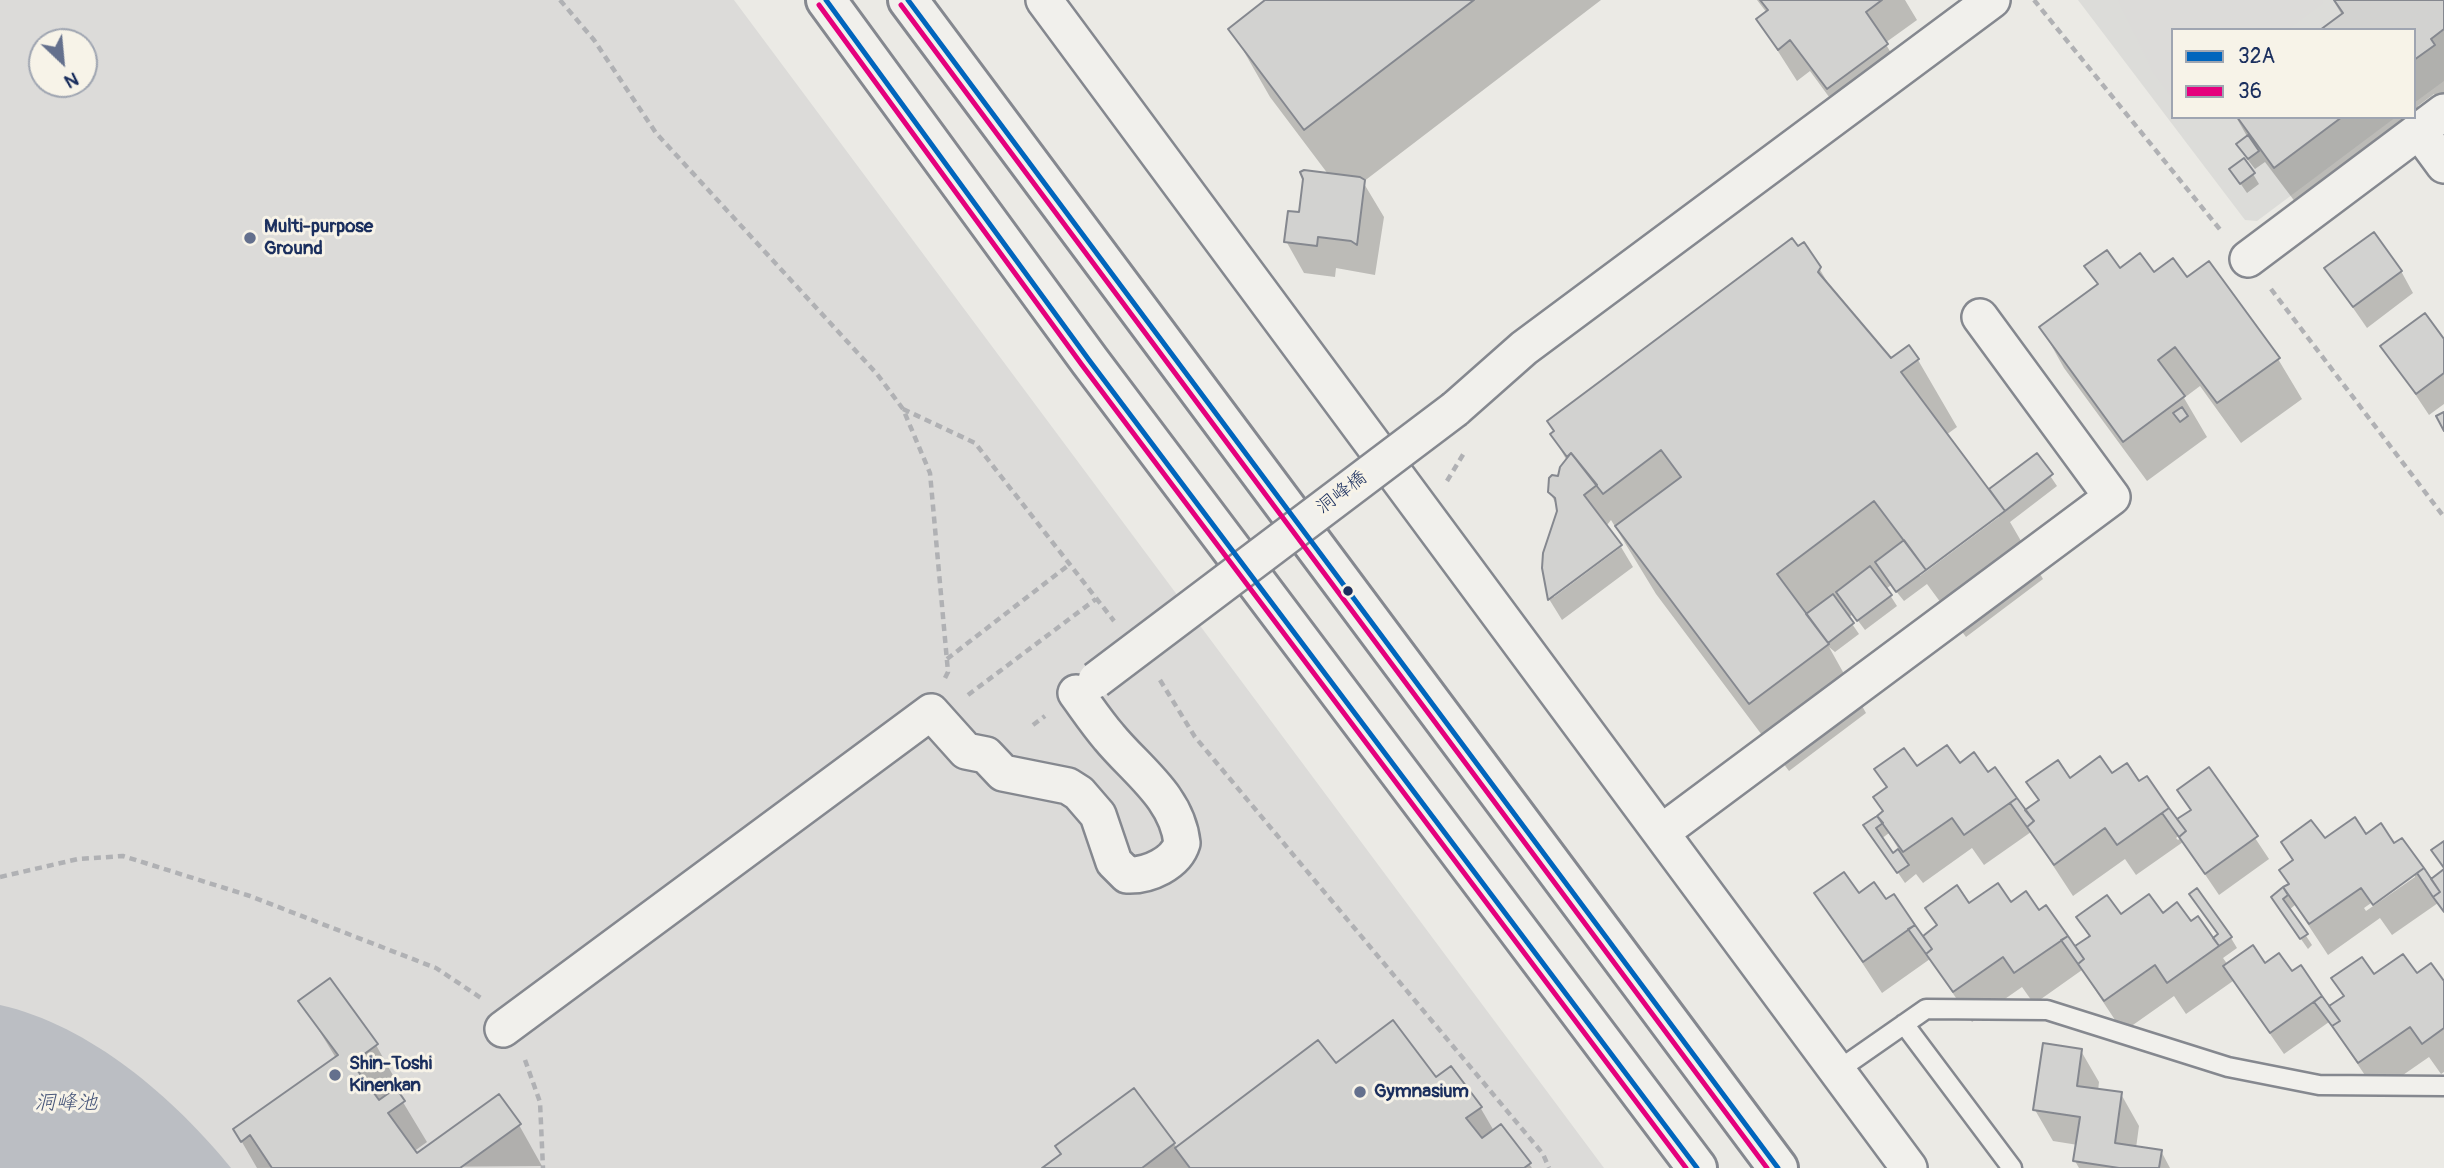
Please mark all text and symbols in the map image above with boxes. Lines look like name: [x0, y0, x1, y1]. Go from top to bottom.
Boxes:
north arrow: [28, 28, 98, 98]
legend: [2171, 28, 2416, 119]
text: 32A: [2238, 43, 2275, 70]
text: N: [60, 66, 82, 94]
text: 36: [2238, 78, 2262, 105]
place label: Multi-purpose Ground: [264, 216, 373, 260]
marker: Multi-purpose Ground: [242, 230, 258, 246]
street label: 洞峰橋: [1312, 467, 1372, 519]
unlabelled marker: [1341, 584, 1355, 598]
place label: Shin-Toshi Kinenkan: [349, 1053, 432, 1097]
marker: Shin-Toshi Kinenkan: [327, 1067, 343, 1083]
place label: Gymnasium: [1374, 1081, 1469, 1103]
marker: Gymnasium: [1352, 1084, 1368, 1100]
water label: 洞峰池: [35, 1091, 97, 1117]

